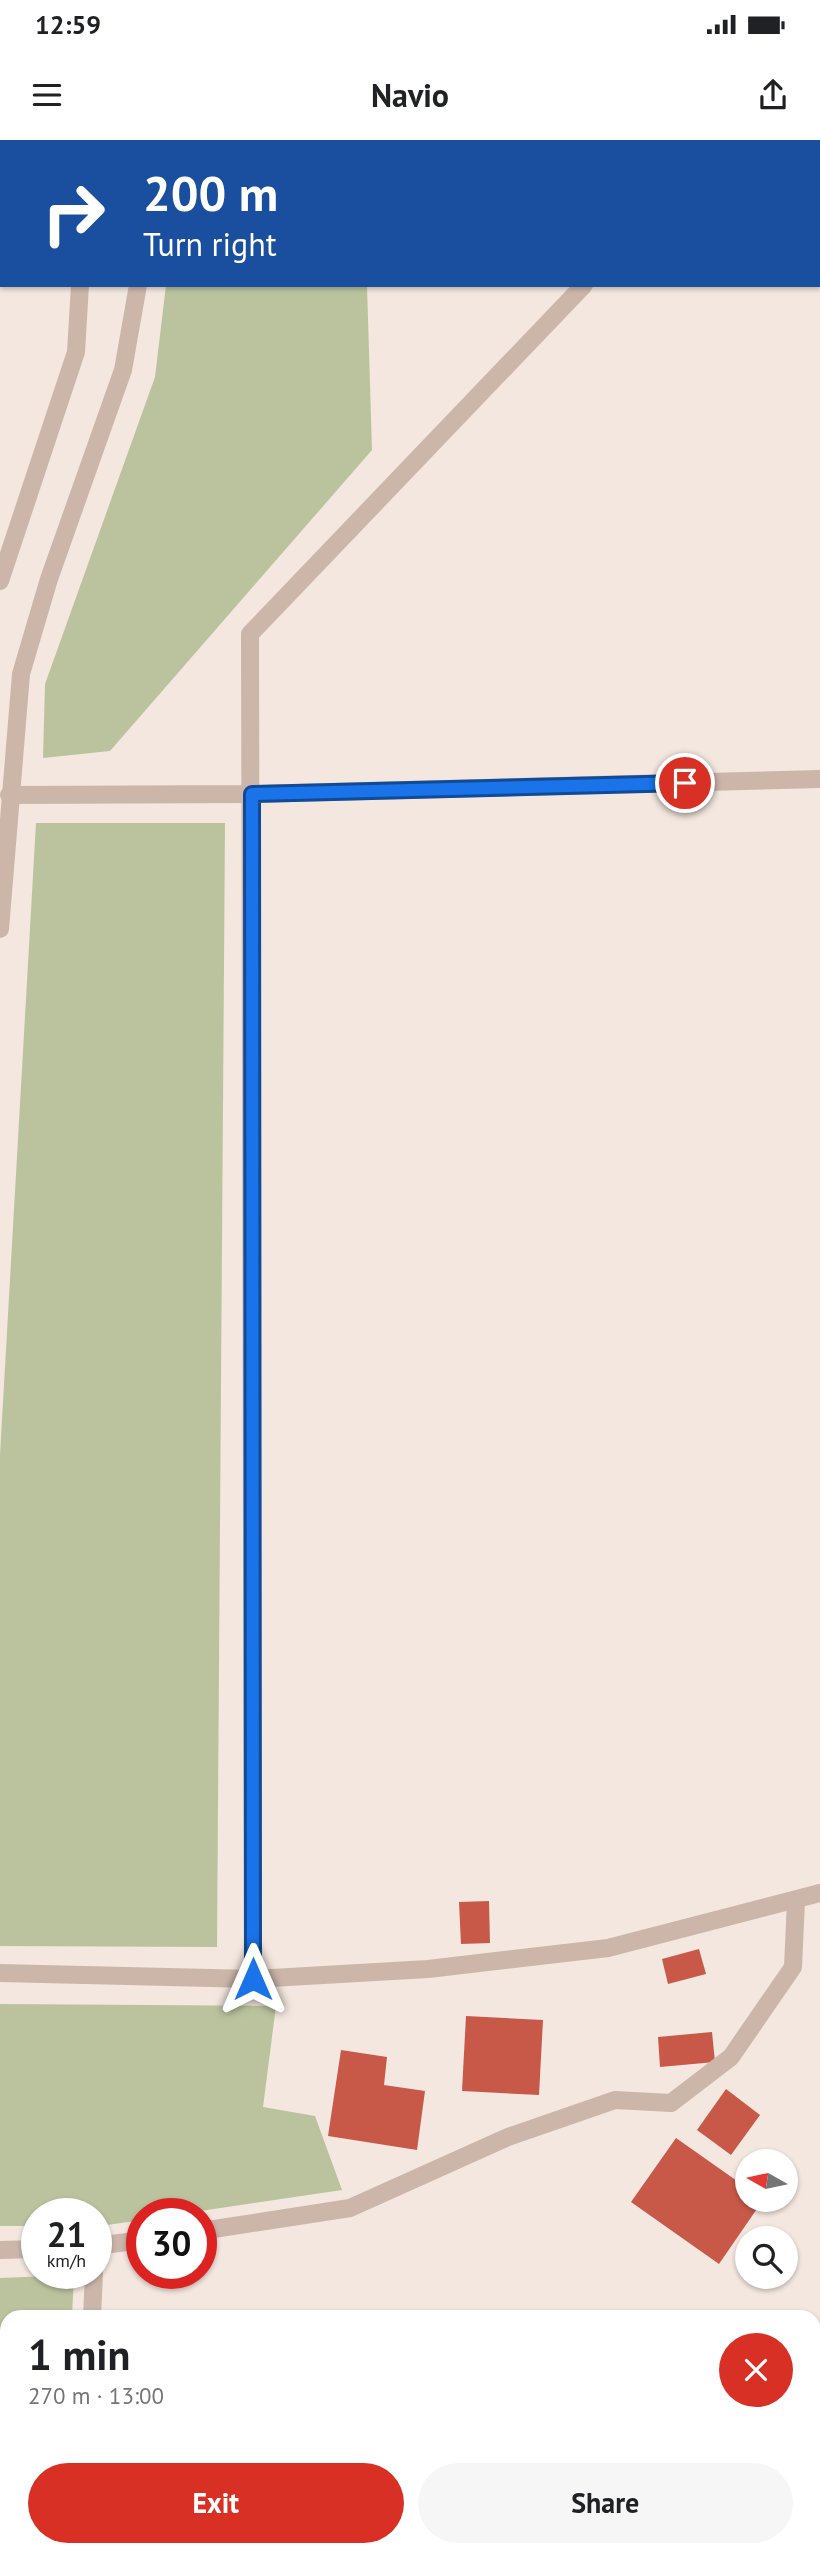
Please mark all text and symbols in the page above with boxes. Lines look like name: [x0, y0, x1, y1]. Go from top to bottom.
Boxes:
text: 12:59: [35, 8, 101, 41]
text: Navio: [371, 74, 449, 116]
icon: menu: [28, 76, 66, 114]
icon: share: [754, 76, 792, 114]
text: 200 m: [143, 161, 278, 225]
icon: right: [28, 168, 119, 259]
text: Turn right: [143, 223, 277, 265]
pin: [655, 753, 715, 813]
icon: arrive: [666, 764, 704, 802]
position arrow: [216, 1942, 290, 2016]
north arrow: [735, 2149, 798, 2212]
map controls: [735, 2149, 798, 2289]
speed limit sign: 30: [126, 2198, 217, 2289]
text: 21: [47, 2211, 86, 2257]
button: search: [735, 2226, 798, 2289]
text: km/h: [47, 2249, 86, 2272]
text: 1 min: [28, 2327, 130, 2382]
button: close: [719, 2333, 793, 2407]
text: 270 m · 13:00: [28, 2381, 164, 2410]
button: Exit: [28, 2463, 404, 2543]
button: Share: [418, 2463, 793, 2543]

